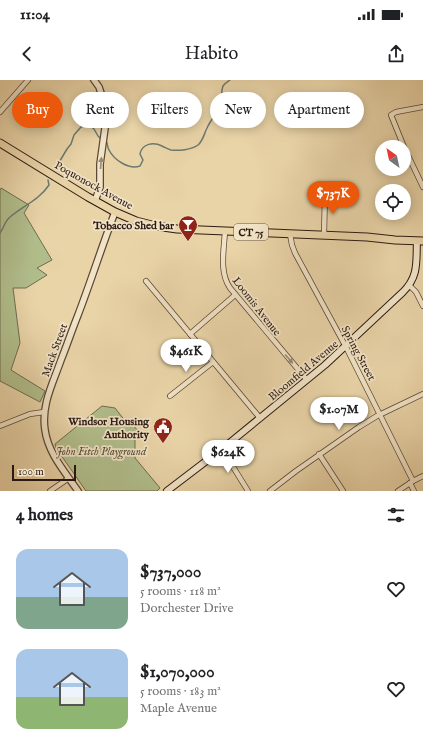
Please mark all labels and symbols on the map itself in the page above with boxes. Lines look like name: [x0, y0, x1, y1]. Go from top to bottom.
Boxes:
north arrow: [375, 140, 411, 176]
one-way arrow: [97, 157, 104, 169]
street label: Poquonock Avenue: [52, 159, 135, 213]
pin: $737K: [305, 181, 361, 215]
bar icon: Tobacco Shed bar: [177, 214, 199, 242]
place label: Tobacco Shed bar: [92, 219, 175, 233]
road number: CT 75: [234, 224, 268, 240]
street label: Loomis Avenue: [229, 274, 284, 339]
street label: Mack Street: [39, 322, 71, 379]
street label: Spring Street: [338, 324, 379, 383]
street label: Bloomfield Avenue: [266, 337, 341, 404]
pin: $461K: [158, 339, 214, 373]
one-way arrow: [284, 354, 293, 365]
pin: $1.07M: [306, 397, 372, 431]
place label: Windsor Housing Authority: [67, 415, 150, 442]
public building icon: Windsor Housing Authority: [152, 416, 174, 444]
pin: $624K: [200, 440, 256, 474]
park label: John Fitch Playground: [56, 445, 147, 460]
scale bar: [12, 463, 76, 482]

